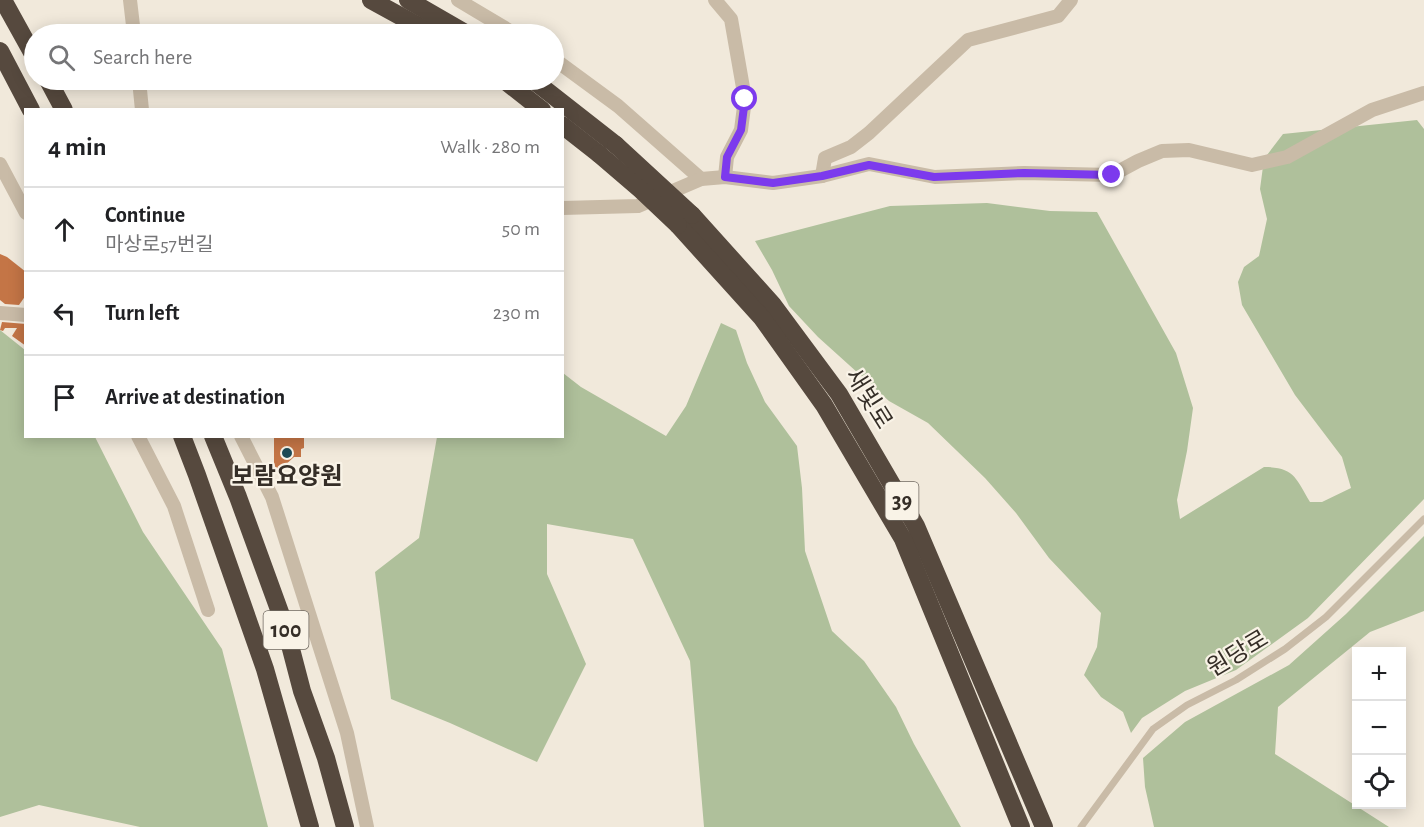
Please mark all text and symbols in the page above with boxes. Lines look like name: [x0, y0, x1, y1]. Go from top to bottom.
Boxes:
search box: [24, 24, 564, 90]
icon: search: [45, 41, 78, 74]
text: Search here: [93, 46, 192, 68]
route start: [731, 85, 757, 111]
text: 4 min: [48, 134, 107, 160]
text: Walk · 280 m: [440, 137, 540, 157]
route end: [1098, 161, 1124, 187]
text: Continue: [105, 204, 185, 226]
icon: ahead: [48, 213, 81, 246]
text: 50 m: [502, 219, 540, 239]
text: 마상로57번길: [105, 235, 214, 255]
icon: left: [48, 297, 81, 330]
text: Turn left: [105, 302, 179, 324]
text: 230 m: [493, 303, 540, 323]
street label: 새빛로: [840, 364, 897, 433]
icon: arrive: [48, 381, 81, 414]
text: Arrive at destination: [105, 386, 285, 408]
marker: 보람요양원: [280, 446, 294, 460]
place label: 보람요양원: [232, 463, 342, 489]
road number: 39: [886, 482, 918, 520]
road number: 100: [264, 611, 308, 649]
street label: 원당로: [1203, 626, 1273, 681]
map controls: [1352, 647, 1406, 809]
button: +: [1352, 647, 1406, 701]
button: −: [1352, 701, 1406, 755]
button: locate: [1352, 755, 1406, 809]

